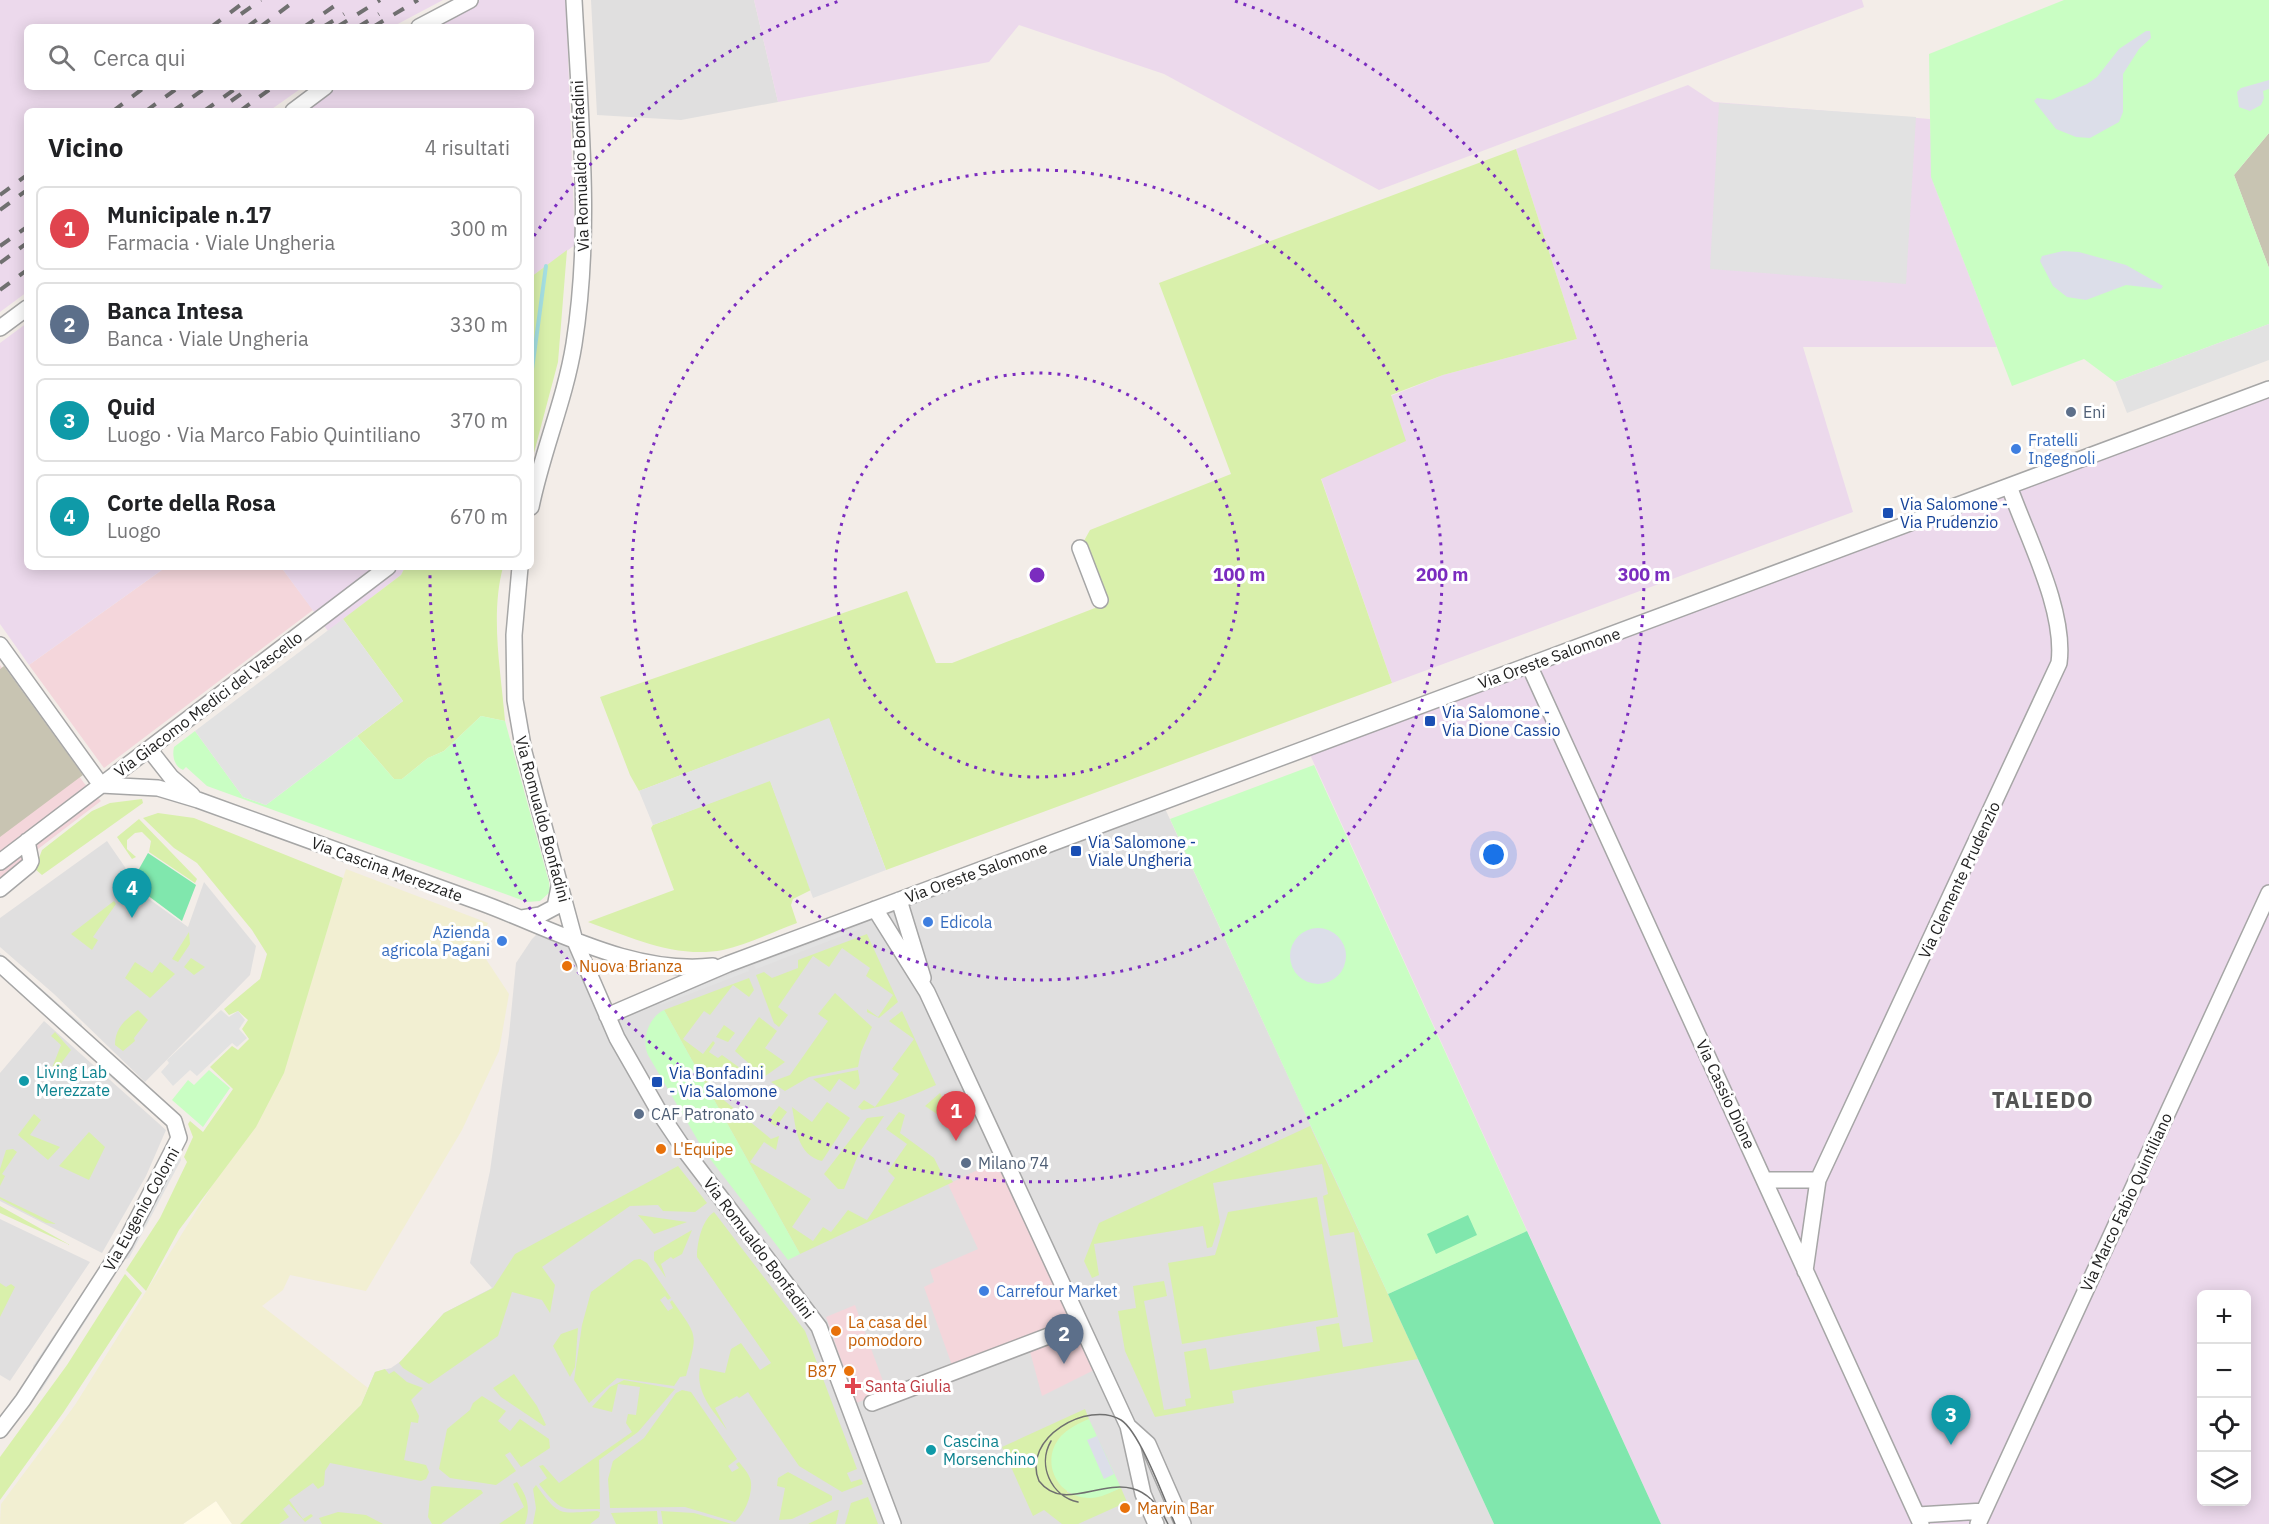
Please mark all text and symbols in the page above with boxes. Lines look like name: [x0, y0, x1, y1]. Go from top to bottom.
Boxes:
search box: [24, 24, 534, 90]
icon: search: [45, 41, 78, 74]
text: Cerca qui: [93, 43, 185, 72]
street label: Via Romualdo Bonfadini: [567, 80, 593, 252]
text: Vicino: [48, 130, 123, 164]
text: 4 risultati: [425, 134, 510, 161]
text: Municipale n.17: [107, 200, 272, 229]
text: 1: [64, 215, 76, 242]
text: 300 m: [450, 215, 508, 242]
text: Farmacia · Viale Ungheria: [107, 229, 335, 256]
text: Banca Intesa: [107, 296, 243, 325]
text: 2: [64, 311, 76, 338]
text: 330 m: [450, 311, 508, 338]
text: Banca · Viale Ungheria: [107, 325, 309, 352]
text: Quid: [107, 392, 156, 421]
place label: Eni: [2083, 402, 2105, 422]
marker: Eni: [2064, 405, 2078, 419]
text: 3: [64, 407, 76, 434]
text: 370 m: [450, 407, 508, 434]
text: Luogo · Via Marco Fabio Quintiliano: [107, 421, 421, 448]
place label: Fratelli Ingegnoli: [2028, 430, 2095, 468]
marker: Fratelli Ingegnoli: [2009, 442, 2023, 456]
text: Corte della Rosa: [107, 488, 276, 517]
place label: Via Salomone - Via Prudenzio: [1900, 494, 2008, 532]
text: 4: [64, 503, 76, 530]
text: 670 m: [450, 503, 508, 530]
marker: Via Salomone - Via Prudenzio: [1881, 506, 1895, 520]
text: Luogo: [107, 517, 161, 544]
text: 100 m: [1213, 563, 1265, 586]
text: 200 m: [1416, 563, 1468, 586]
text: 300 m: [1618, 563, 1670, 586]
centre of rings: [1027, 565, 1047, 585]
street label: Via Oreste Salomone: [1475, 623, 1623, 693]
street label: Via Giacomo Medici del Vascello: [110, 627, 306, 781]
place label: Via Salomone - Via Dione Cassio: [1442, 702, 1560, 740]
marker: Via Salomone - Via Dione Cassio: [1423, 714, 1437, 728]
street label: Via Romualdo Bonfadini: [511, 734, 575, 904]
street label: Via Clemente Prudenzio: [1914, 798, 2004, 962]
street label: Via Cascina Merezzate: [308, 832, 466, 906]
place label: Via Salomone - Viale Ungheria: [1088, 832, 1196, 870]
street label: Via Oreste Salomone: [902, 837, 1050, 907]
your location: [1479, 840, 1508, 869]
marker: Via Salomone - Viale Ungheria: [1069, 844, 1083, 858]
pin: 4: [112, 868, 152, 918]
place label: Edicola: [940, 912, 993, 932]
marker: Edicola: [921, 915, 935, 929]
place label: Azienda agricola Pagani: [381, 922, 490, 960]
marker: Azienda agricola Pagani: [495, 934, 509, 948]
place label: Nuova Brianza: [579, 956, 683, 976]
marker: Nuova Brianza: [560, 959, 574, 973]
street label: Via Cassio Dione: [1692, 1036, 1760, 1152]
place label: Living Lab Merezzate: [36, 1062, 110, 1100]
place label: Via Bonfadini - Via Salomone: [669, 1063, 777, 1101]
marker: Living Lab Merezzate: [17, 1074, 31, 1088]
marker: Via Bonfadini - Via Salomone: [650, 1075, 664, 1089]
district label: TALIEDO: [1992, 1085, 2094, 1114]
pin: 1: [936, 1092, 976, 1141]
place label: CAF Patronato: [651, 1104, 755, 1124]
marker: CAF Patronato: [632, 1107, 646, 1121]
street label: Via Marco Fabio Quintiliano: [2076, 1109, 2176, 1295]
place label: L'Equipe: [673, 1139, 734, 1159]
marker: L'Equipe: [654, 1142, 668, 1156]
street label: Via Eugenio Colorni: [99, 1144, 183, 1274]
place label: Milano 74: [978, 1153, 1049, 1173]
marker: Milano 74: [959, 1156, 973, 1170]
street label: Via Romualdo Bonfadini: [699, 1173, 819, 1323]
place label: Carrefour Market: [996, 1281, 1118, 1301]
marker: Carrefour Market: [977, 1284, 991, 1298]
map controls: [2197, 1290, 2251, 1506]
button: +: [2197, 1290, 2251, 1344]
place label: La casa del pomodoro: [848, 1312, 927, 1350]
pin: 2: [1044, 1314, 1084, 1364]
marker: La casa del pomodoro: [829, 1324, 843, 1338]
button: −: [2197, 1344, 2251, 1398]
place label: B87: [807, 1361, 837, 1381]
marker: B87: [842, 1364, 856, 1378]
place label: Santa Giulia: [865, 1376, 951, 1396]
marker: Santa Giulia: [846, 1379, 860, 1393]
pin: 3: [1932, 1396, 1970, 1445]
button: locate: [2197, 1398, 2251, 1452]
place label: Cascina Morsenchino: [943, 1431, 1036, 1469]
marker: Cascina Morsenchino: [924, 1443, 938, 1457]
button: layers: [2197, 1452, 2251, 1506]
place label: Marvin Bar: [1137, 1498, 1214, 1518]
marker: Marvin Bar: [1118, 1501, 1132, 1515]

